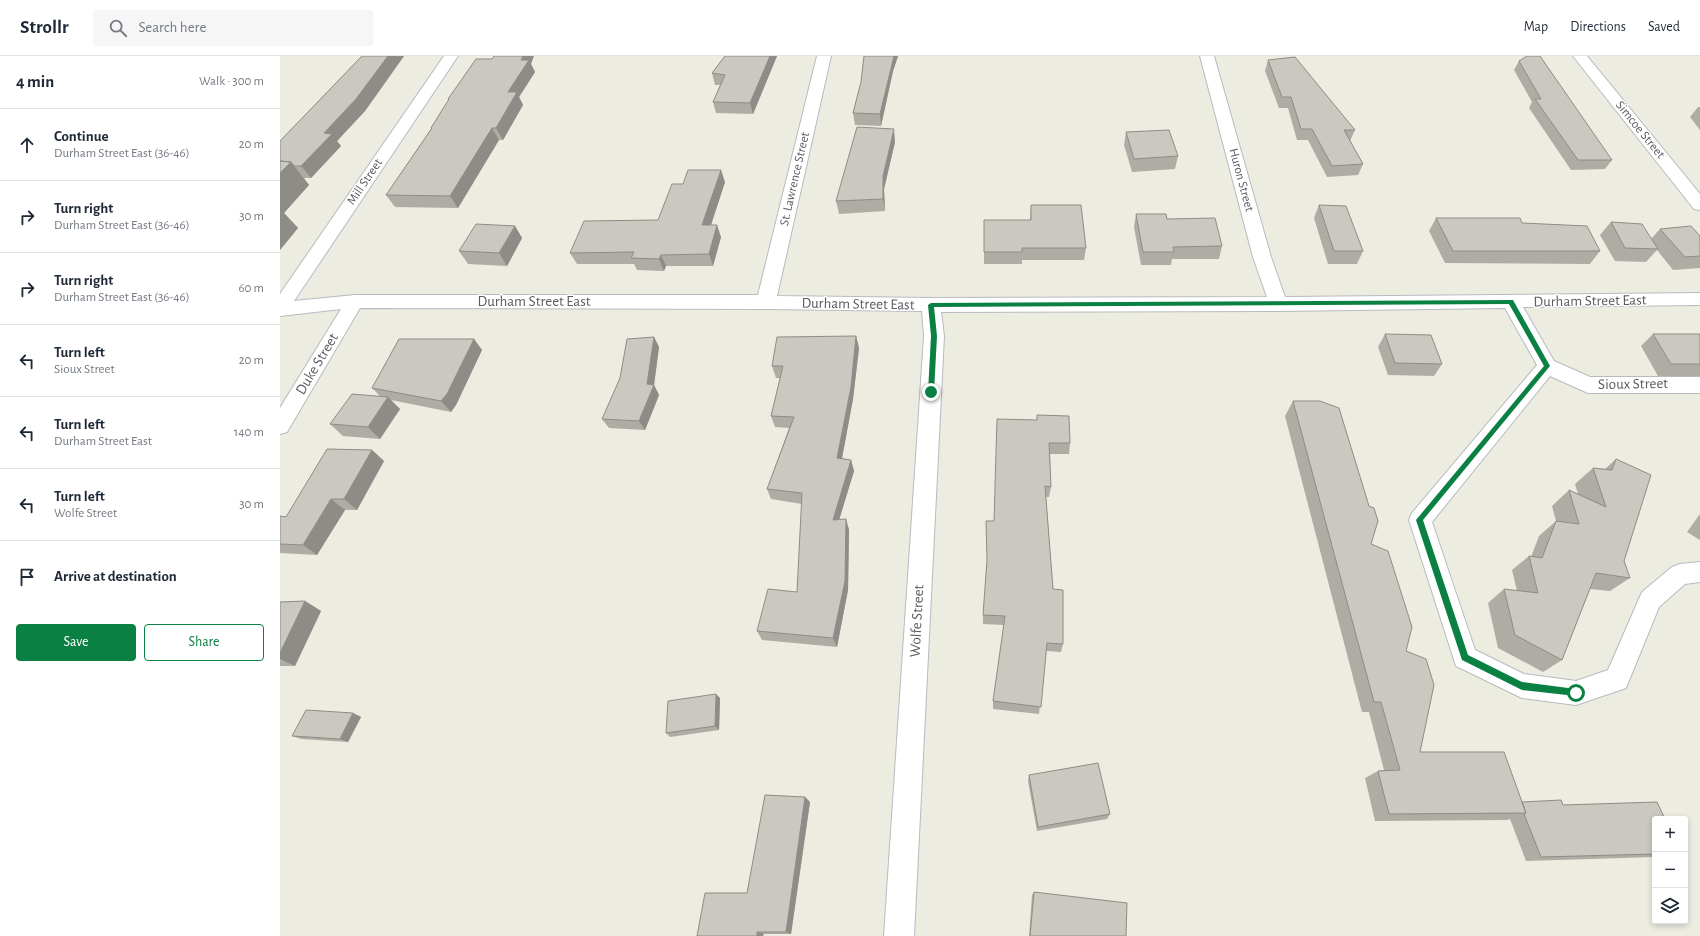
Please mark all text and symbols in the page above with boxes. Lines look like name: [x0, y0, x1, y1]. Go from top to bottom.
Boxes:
search box: [93, 10, 373, 46]
icon: search: [107, 17, 129, 39]
text: Strollr: [20, 18, 69, 37]
text: Search here: [139, 20, 206, 35]
text: Map: [1524, 20, 1548, 34]
text: Directions: [1570, 20, 1626, 34]
text: Saved: [1648, 20, 1680, 34]
text: 4 min: [16, 73, 54, 90]
text: Walk · 300 m: [199, 75, 264, 88]
street label: Simcoe Street: [1613, 99, 1667, 161]
text: Continue: [54, 129, 109, 144]
street label: St. Lawrence Street: [778, 131, 812, 227]
icon: ahead: [16, 134, 38, 156]
text: 20 m: [239, 138, 264, 151]
text: Durham Street East (36-46): [54, 147, 190, 160]
street label: Huron Street: [1226, 147, 1256, 213]
street label: Mill Street: [345, 157, 385, 207]
text: Turn right: [54, 201, 113, 216]
icon: right: [16, 206, 38, 228]
text: 30 m: [239, 210, 264, 223]
text: Durham Street East (36-46): [54, 219, 190, 232]
text: Turn right: [54, 273, 113, 288]
icon: right: [16, 278, 38, 300]
text: 60 m: [238, 282, 264, 295]
text: Durham Street East (36-46): [54, 291, 190, 304]
street label: Durham Street East: [1533, 293, 1647, 309]
street label: Durham Street East: [477, 294, 591, 309]
street label: Durham Street East: [801, 296, 915, 312]
street label: Duke Street: [293, 331, 341, 397]
text: Turn left: [54, 345, 105, 360]
icon: left: [16, 350, 38, 372]
text: 20 m: [239, 354, 264, 367]
text: Sioux Street: [54, 363, 115, 376]
street label: Sioux Street: [1598, 376, 1668, 392]
route end: [922, 383, 940, 401]
text: Turn left: [54, 417, 105, 432]
icon: left: [16, 422, 38, 444]
text: 140 m: [234, 426, 264, 439]
text: Durham Street East: [54, 435, 152, 448]
text: Turn left: [54, 489, 105, 504]
icon: left: [16, 494, 38, 516]
text: 30 m: [239, 498, 264, 511]
text: Wolfe Street: [54, 507, 117, 520]
icon: arrive: [16, 566, 38, 588]
text: Arrive at destination: [54, 569, 177, 584]
street label: Wolfe Street: [908, 584, 926, 658]
button: Save: [16, 624, 136, 661]
button: Share: [144, 624, 264, 661]
route start: [1567, 684, 1585, 702]
map controls: [1652, 816, 1688, 924]
button: +: [1652, 816, 1688, 852]
button: −: [1652, 852, 1688, 888]
button: layers: [1652, 888, 1688, 924]

